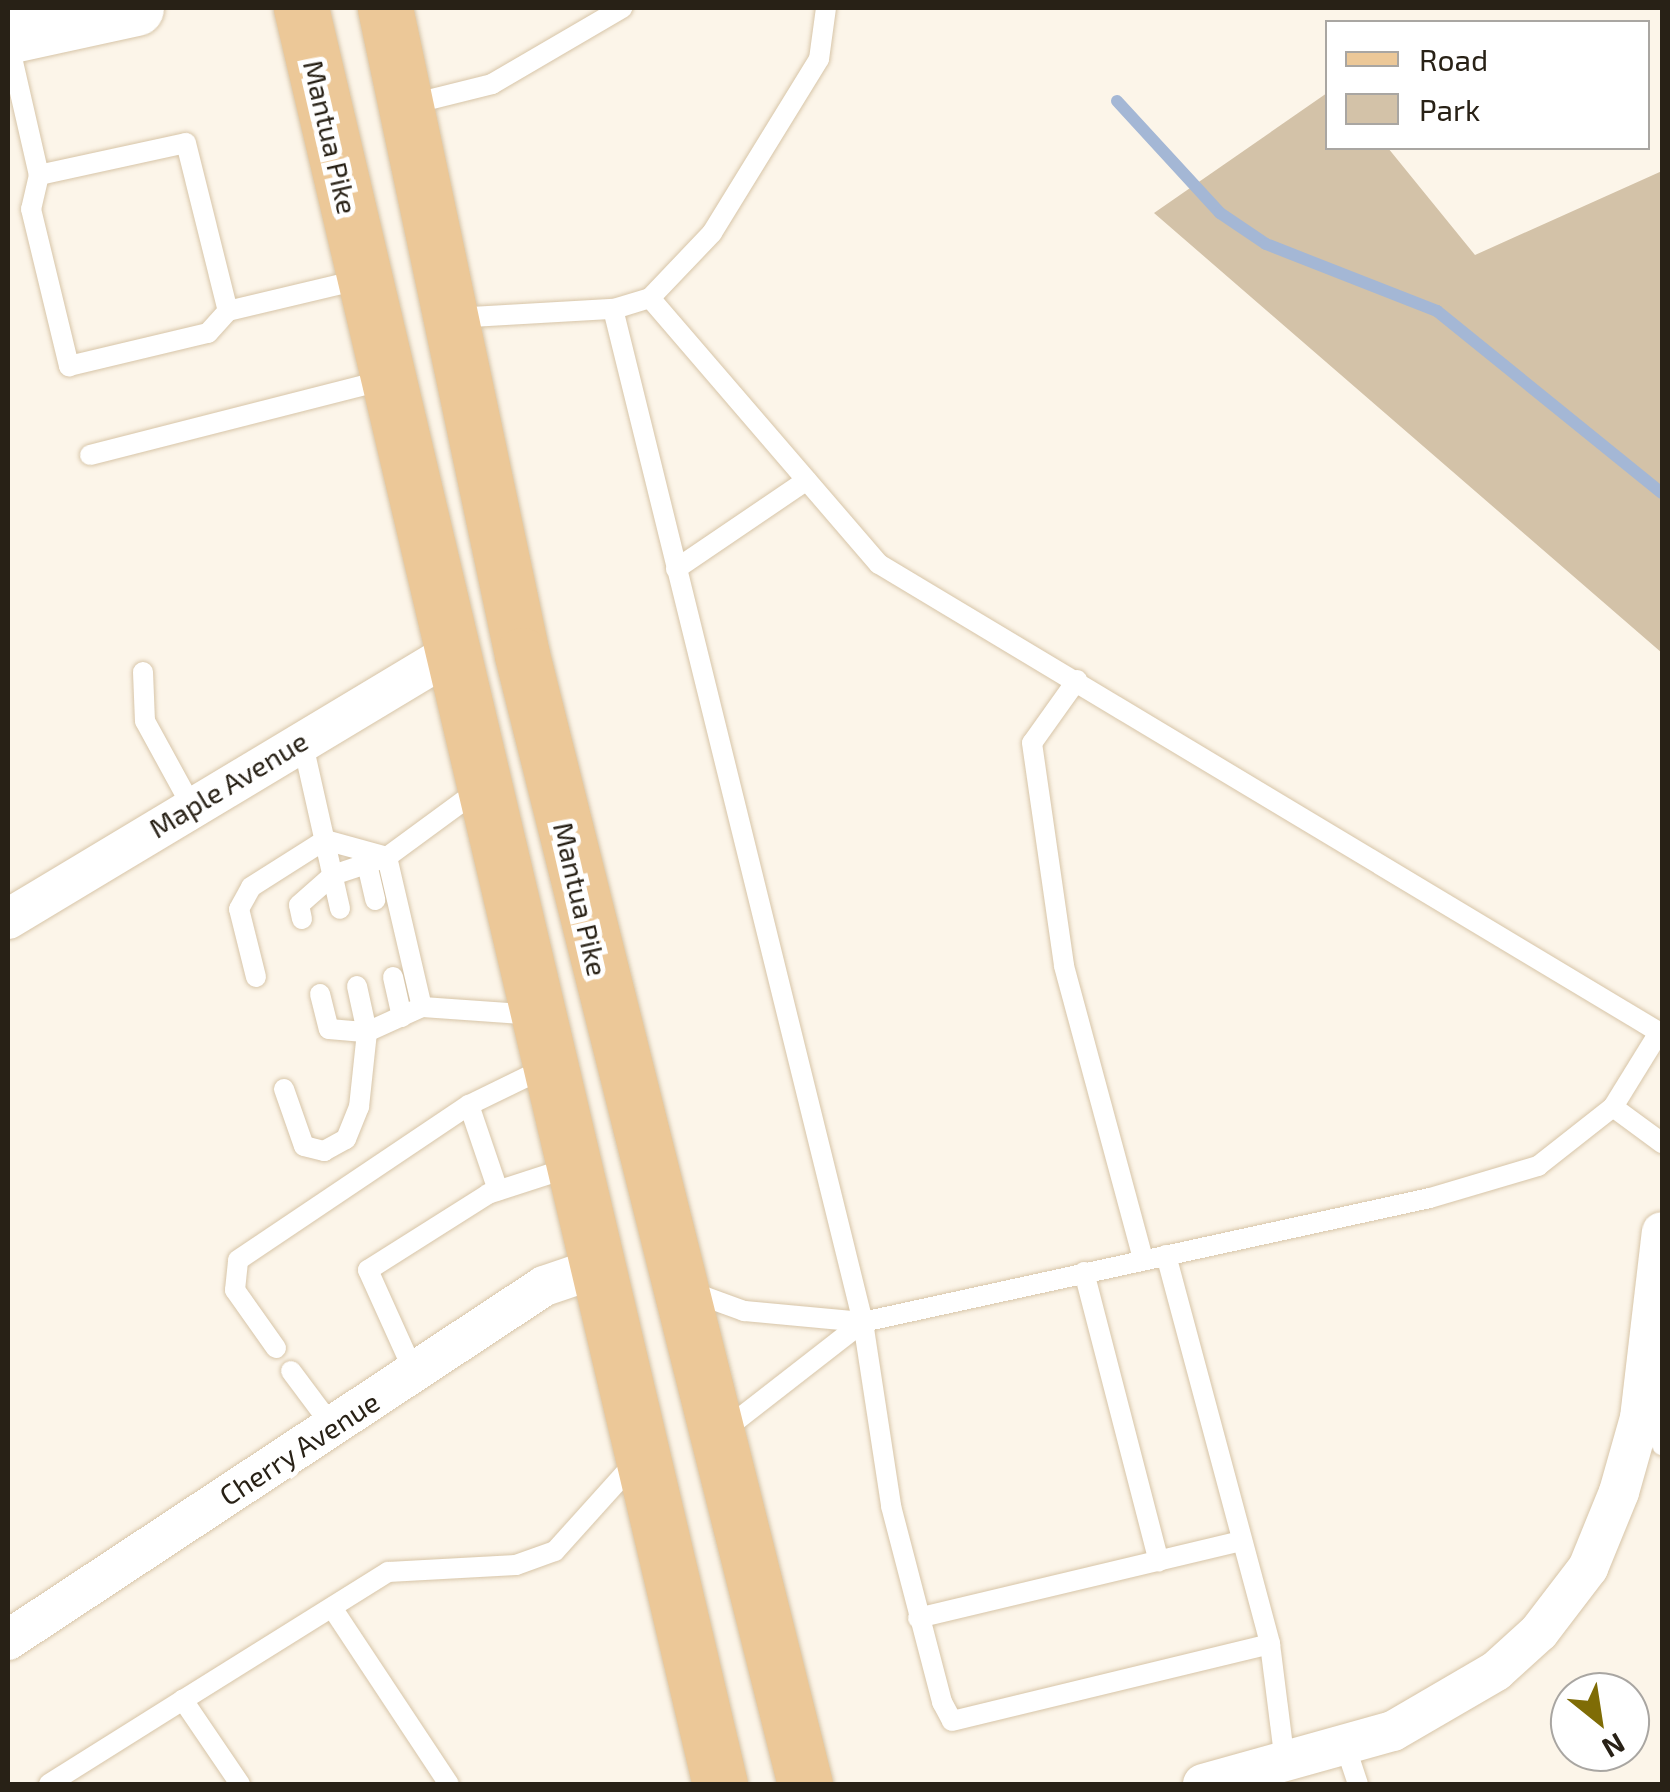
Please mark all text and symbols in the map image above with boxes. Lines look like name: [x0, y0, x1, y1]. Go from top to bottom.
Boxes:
legend: [1325, 20, 1650, 150]
text: Road: [1419, 41, 1488, 77]
street label: Mantua Pike: [297, 57, 365, 217]
text: Park: [1419, 91, 1480, 127]
street label: Maple Avenue: [142, 723, 314, 845]
street label: Mantua Pike: [547, 819, 615, 979]
street label: Cherry Avenue: [212, 1384, 386, 1512]
north arrow: [1550, 1672, 1650, 1772]
text: N: [1597, 1726, 1631, 1766]

